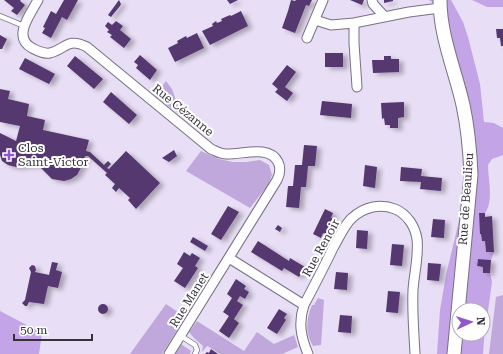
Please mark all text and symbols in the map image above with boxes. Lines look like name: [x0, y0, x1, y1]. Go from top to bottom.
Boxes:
street label: Rue Cézanne: [150, 81, 217, 139]
place label: Clos Saint-Victor: [18, 141, 89, 169]
marker: Clos Saint-Victor: [3, 149, 15, 161]
street label: Rue de Beaulieu: [456, 152, 476, 246]
street label: Rue Renoir: [299, 217, 343, 279]
street label: Rue Manet: [167, 270, 212, 330]
north arrow: [451, 302, 491, 342]
scale bar: [14, 316, 92, 342]
text: N: [474, 317, 487, 327]
text: 50 m: [20, 323, 47, 337]

